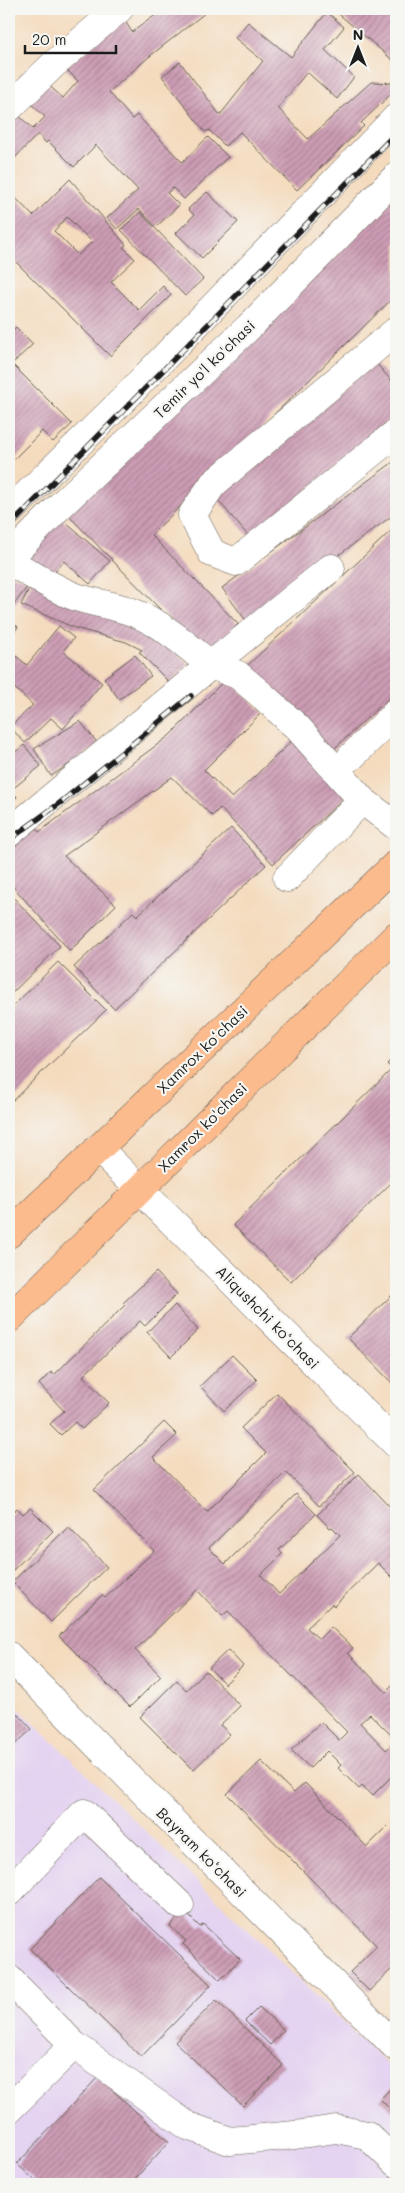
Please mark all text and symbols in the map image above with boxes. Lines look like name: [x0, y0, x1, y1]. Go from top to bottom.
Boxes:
scale bar: [25, 22, 116, 54]
north arrow: [332, 22, 382, 72]
text: N: [353, 25, 363, 44]
text: 20 m: [32, 29, 66, 49]
street label: Temir yo'l ko'chasi: [149, 315, 259, 423]
street label: Xamrox koʻchasi: [152, 1000, 252, 1098]
street label: Xamrox ko'chasi: [153, 1078, 251, 1176]
street label: Aliqushchi ko‘chasi: [212, 1261, 324, 1373]
street label: Bayram ko‘chasi: [153, 1803, 251, 1901]

